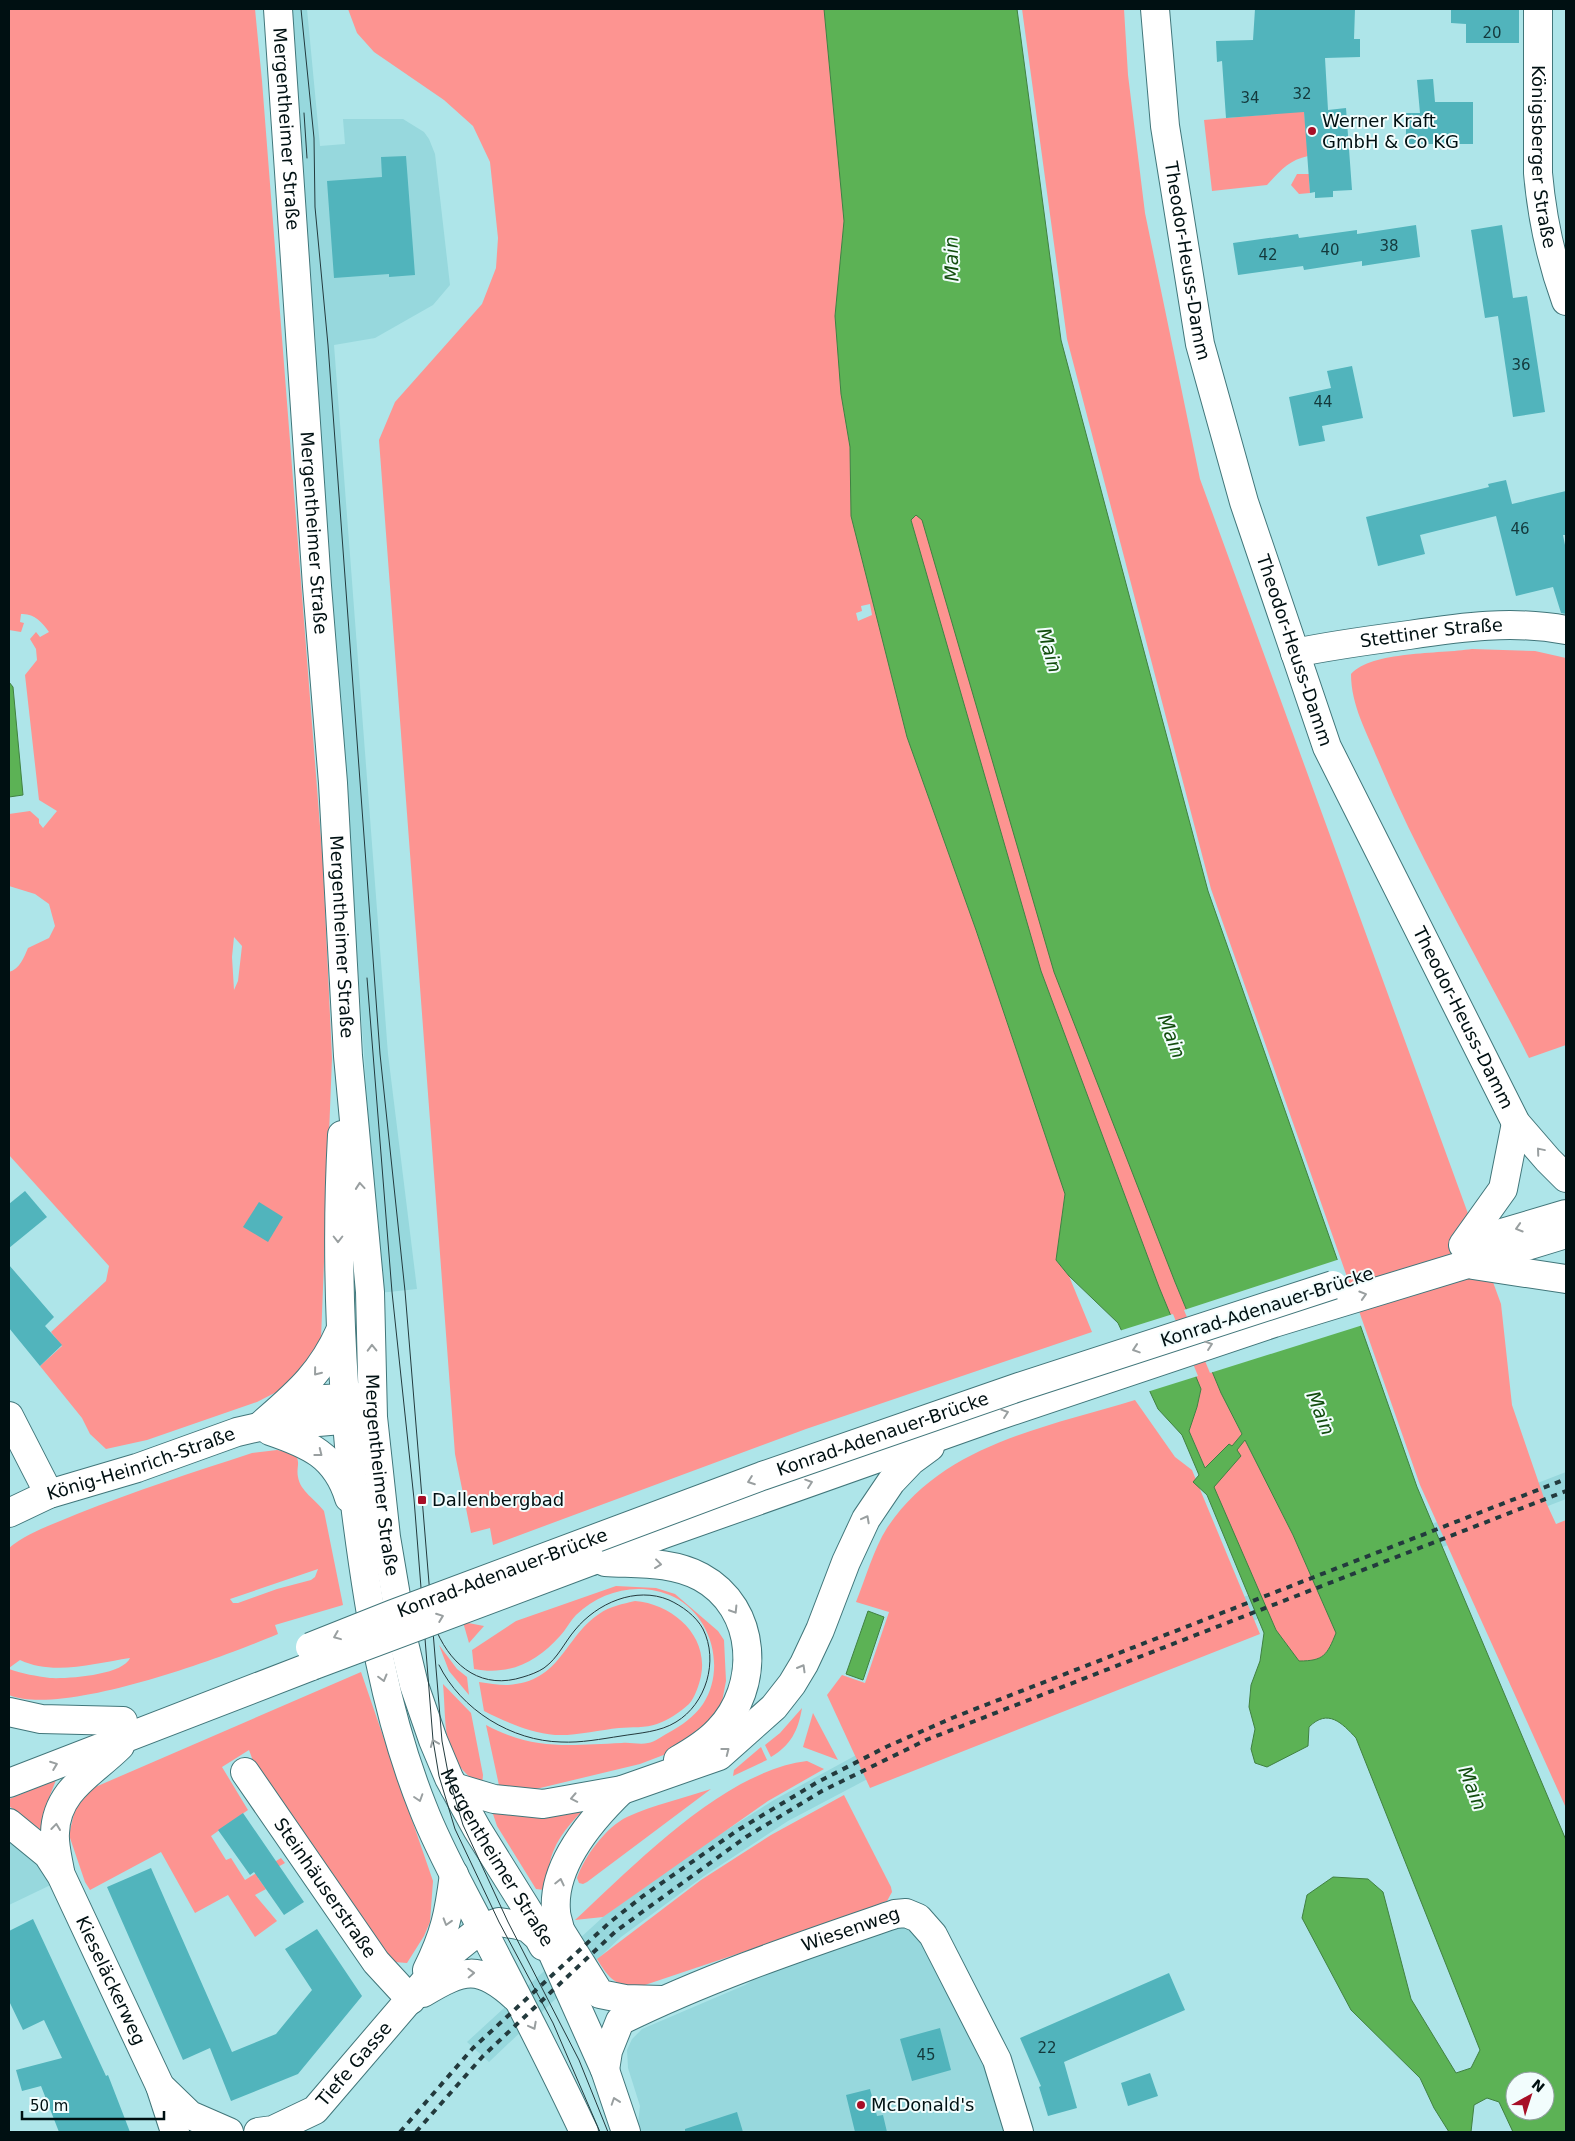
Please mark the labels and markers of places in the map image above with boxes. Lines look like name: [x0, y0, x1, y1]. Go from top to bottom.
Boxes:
place label: Werner Kraft GmbH & Co KG: [1322, 110, 1459, 152]
marker: Werner Kraft GmbH & Co KG: [1306, 125, 1318, 137]
place label: Dallenbergbad: [432, 1489, 564, 1510]
marker: Dallenbergbad: [416, 1494, 428, 1506]
place label: McDonald's: [871, 2094, 975, 2115]
marker: McDonald's: [855, 2099, 867, 2111]

